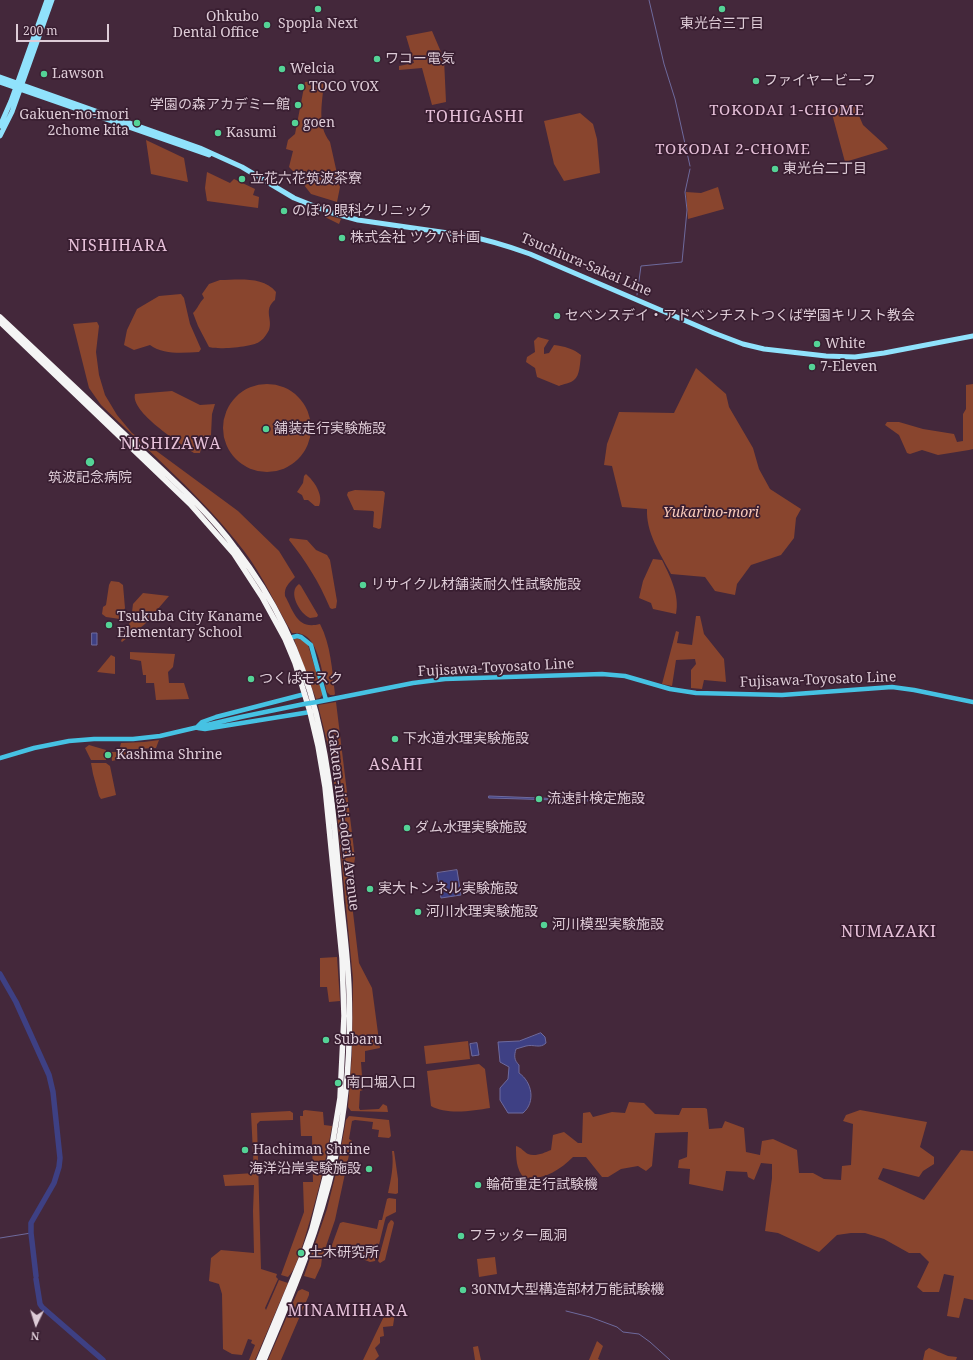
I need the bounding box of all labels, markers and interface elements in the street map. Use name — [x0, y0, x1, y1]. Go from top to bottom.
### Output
marker: Spopla Next — [313, 4, 323, 14]
marker: 東光台三丁目 — [717, 4, 727, 14]
place label: Ohkubo Dental Office — [173, 9, 259, 42]
scale bar — [18, 16, 111, 42]
place label: Spopla Next — [278, 16, 358, 32]
place label: 東光台三丁目 — [680, 16, 764, 32]
marker: Ohkubo Dental Office — [262, 20, 272, 30]
text: 200 m — [23, 22, 58, 39]
place label: ワコー電気 — [385, 51, 455, 67]
marker: ワコー電気 — [372, 54, 382, 64]
place label: Welcia — [290, 61, 335, 77]
marker: Welcia — [277, 64, 287, 74]
place label: Lawson — [52, 66, 104, 82]
marker: Lawson — [39, 69, 49, 79]
place label: ファイヤービーフ — [764, 73, 876, 89]
marker: ファイヤービーフ — [751, 76, 761, 86]
place label: TOCO VOX — [309, 79, 379, 95]
marker: TOCO VOX — [296, 82, 306, 92]
place label: 学園の森アカデミー館 — [150, 97, 290, 113]
marker: 学園の森アカデミー館 — [293, 100, 303, 110]
district label: TOKODAI 1-CHOME — [709, 102, 865, 120]
place label: Gakuen-no-mori 2chome kita — [19, 107, 129, 140]
district label: TOHIGASHI — [426, 107, 524, 127]
place label: goen — [303, 115, 335, 131]
marker: Gakuen-no-mori 2chome kita — [132, 118, 142, 128]
marker: goen — [290, 118, 300, 128]
place label: Kasumi — [226, 125, 277, 141]
marker: Kasumi — [213, 128, 223, 138]
district label: TOKODAI 2-CHOME — [655, 141, 811, 159]
place label: 東光台二丁目 — [783, 161, 867, 177]
marker: 東光台二丁目 — [770, 164, 780, 174]
place label: 立花六花筑波茶寮 — [250, 171, 362, 187]
marker: 立花六花筑波茶寮 — [237, 174, 247, 184]
place label: のぼり眼科クリニック — [292, 203, 432, 219]
marker: のぼり眼科クリニック — [279, 206, 289, 216]
place label: 株式会社 ツクバ計画 — [350, 230, 480, 246]
street label: Tsuchiura-Sakai Line — [518, 230, 654, 300]
marker: 株式会社 ツクバ計画 — [337, 233, 347, 243]
district label: NISHIHARA — [68, 236, 168, 256]
place label: セベンスデイ・アドベンチストつくば学園キリスト教会 — [565, 308, 915, 324]
marker: セベンスデイ・アドベンチストつくば学園キリスト教会 — [552, 311, 562, 321]
place label: White — [825, 336, 865, 352]
marker: White — [812, 339, 822, 349]
place label: 7-Eleven — [820, 359, 877, 375]
marker: 7-Eleven — [807, 362, 817, 372]
place label: 舗装走行実験施設 — [274, 421, 386, 437]
marker: 舗装走行実験施設 — [261, 424, 271, 434]
district label: NISHIZAWA — [121, 434, 221, 454]
marker: 筑波記念病院 — [84, 456, 96, 468]
place label: 筑波記念病院 — [48, 470, 132, 486]
park label: Yukarino-mori — [663, 505, 759, 521]
place label: リサイクル材舗装耐久性試験施設 — [371, 577, 581, 593]
marker: リサイクル材舗装耐久性試験施設 — [358, 580, 368, 590]
place label: Tsukuba City Kaname Elementary School — [117, 609, 263, 642]
marker: Tsukuba City Kaname Elementary School — [104, 620, 114, 630]
street label: Fujisawa-Toyosato Line — [417, 656, 575, 680]
street label: Fujisawa-Toyosato Line — [739, 669, 897, 691]
place label: つくばモスク — [259, 671, 343, 687]
marker: つくばモスク — [246, 674, 256, 684]
street label: Gakuen-nishi-odori Avenue — [324, 728, 362, 912]
place label: 下水道水理実験施設 — [403, 731, 529, 747]
marker: 下水道水理実験施設 — [390, 734, 400, 744]
place label: Kashima Shrine — [116, 747, 222, 763]
marker: Kashima Shrine — [103, 750, 113, 760]
district label: ASAHI — [369, 755, 423, 775]
place label: 流速計検定施設 — [547, 791, 645, 807]
marker: 流速計検定施設 — [534, 794, 544, 804]
place label: ダム水理実験施設 — [415, 820, 527, 836]
marker: ダム水理実験施設 — [402, 823, 412, 833]
place label: 実大トンネル実験施設 — [378, 881, 518, 897]
marker: 実大トンネル実験施設 — [365, 884, 375, 894]
place label: 河川水理実験施設 — [426, 904, 538, 920]
marker: 河川水理実験施設 — [413, 907, 423, 917]
place label: 河川模型実験施設 — [552, 917, 664, 933]
marker: 河川模型実験施設 — [539, 920, 549, 930]
district label: NUMAZAKI — [841, 922, 937, 942]
place label: Subaru — [334, 1032, 382, 1048]
marker: Subaru — [321, 1035, 331, 1045]
place label: 南口堀入口 — [346, 1075, 416, 1091]
marker: 南口堀入口 — [333, 1078, 343, 1088]
place label: Hachiman Shrine — [253, 1142, 370, 1158]
marker: Hachiman Shrine — [240, 1145, 250, 1155]
place label: 海洋沿岸実験施設 — [249, 1161, 361, 1177]
marker: 海洋沿岸実験施設 — [364, 1164, 374, 1174]
place label: 輪荷重走行試験機 — [486, 1177, 598, 1193]
marker: 輪荷重走行試験機 — [473, 1180, 483, 1190]
place label: フラッター風洞 — [469, 1228, 567, 1244]
marker: フラッター風洞 — [456, 1231, 466, 1241]
place label: 土木研究所 — [309, 1245, 379, 1261]
marker: 土木研究所 — [296, 1248, 306, 1258]
place label: 30NM大型構造部材万能試験機 — [471, 1282, 664, 1298]
marker: 30NM大型構造部材万能試験機 — [458, 1285, 468, 1295]
district label: MINAMIHARA — [288, 1301, 408, 1321]
north arrow — [16, 1304, 56, 1344]
text: N — [30, 1329, 40, 1344]

